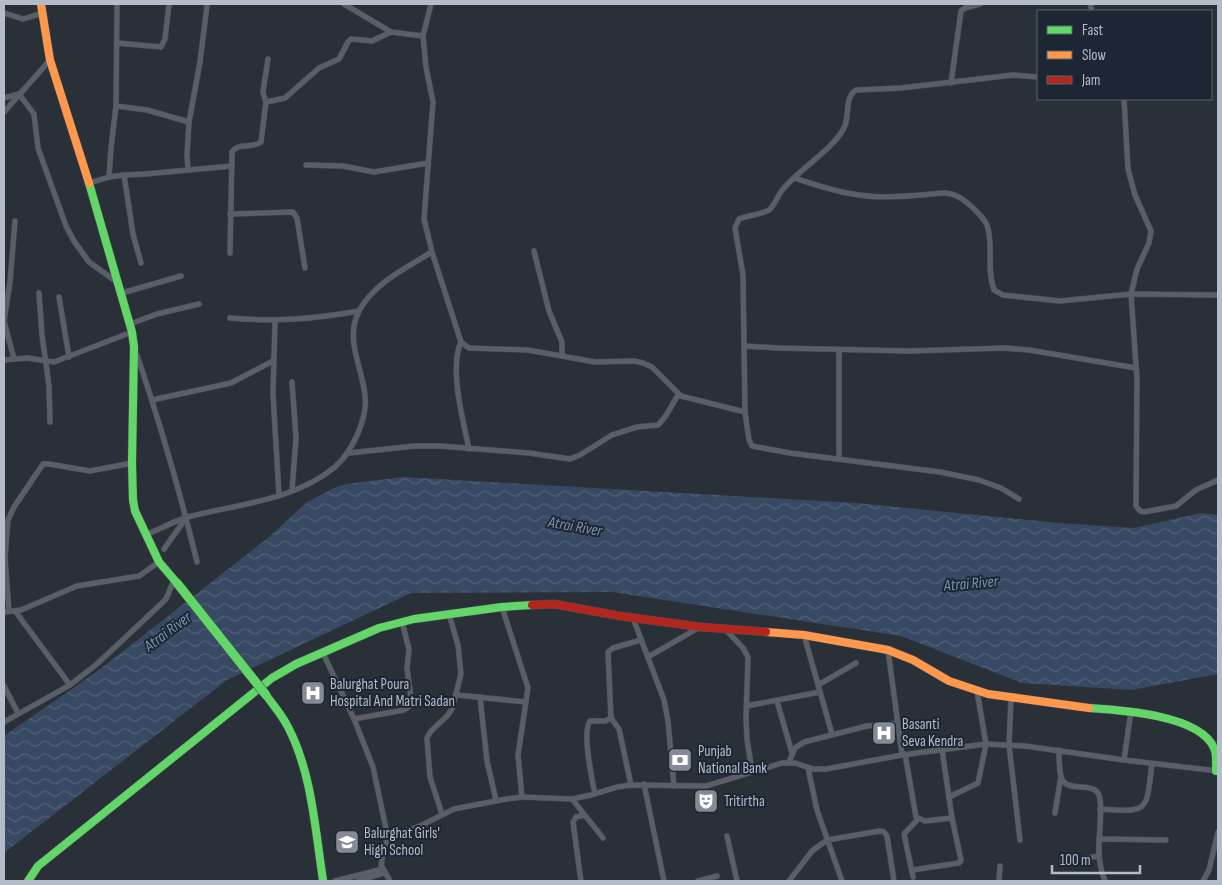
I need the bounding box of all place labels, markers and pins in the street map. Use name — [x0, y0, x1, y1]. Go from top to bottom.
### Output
place label: Balurghat Poura Hospital And Matri Sadan — [330, 675, 455, 711]
hospital icon: Balurghat Poura Hospital And Matri Sadan — [300, 680, 326, 706]
place label: Basanti Seva Kendra — [902, 715, 963, 751]
hospital icon: Basanti Seva Kendra — [871, 720, 897, 746]
place label: Punjab National Bank — [698, 742, 767, 778]
bank icon: Punjab National Bank — [667, 747, 693, 773]
theatre icon: Tritirtha — [693, 788, 719, 814]
place label: Tritirtha — [724, 792, 765, 811]
place label: Balurghat Girls' High School — [364, 824, 440, 860]
school or university icon: Balurghat Girls' High School — [334, 829, 360, 855]

